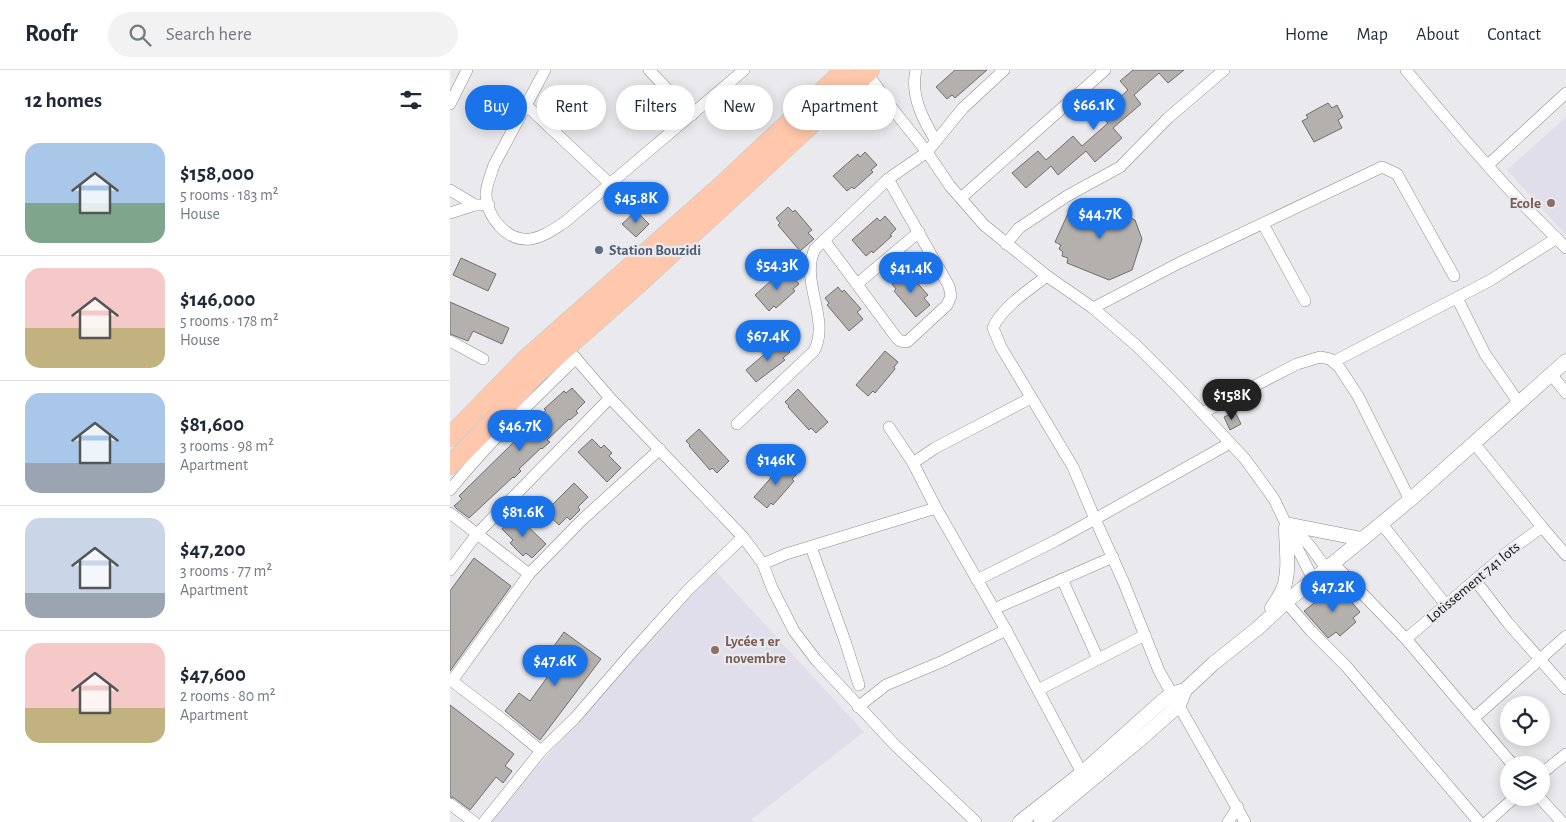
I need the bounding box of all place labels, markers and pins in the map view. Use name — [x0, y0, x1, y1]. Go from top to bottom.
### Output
pin: $66.1K — [1053, 88, 1135, 131]
pin: $45.8K — [595, 182, 677, 224]
place label: Ecole — [1509, 196, 1541, 211]
marker: Ecole — [1545, 197, 1557, 209]
pin: $44.7K — [1059, 198, 1141, 240]
place label: Station Bouzidi — [609, 243, 701, 258]
marker: Station Bouzidi — [593, 244, 605, 256]
pin: $54.3K — [736, 248, 818, 291]
pin: $41.4K — [870, 252, 952, 294]
pin: $67.4K — [727, 320, 809, 362]
pin: $158K — [1197, 378, 1267, 421]
pin: $46.7K — [479, 410, 561, 452]
pin: $146K — [741, 444, 811, 486]
pin: $81.6K — [482, 496, 564, 538]
pin: $47.2K — [1292, 570, 1374, 613]
place label: Lycée 1 er novembre — [725, 634, 786, 666]
pin: $47.6K — [514, 644, 596, 687]
marker: Lycée 1 er novembre — [709, 644, 721, 656]

